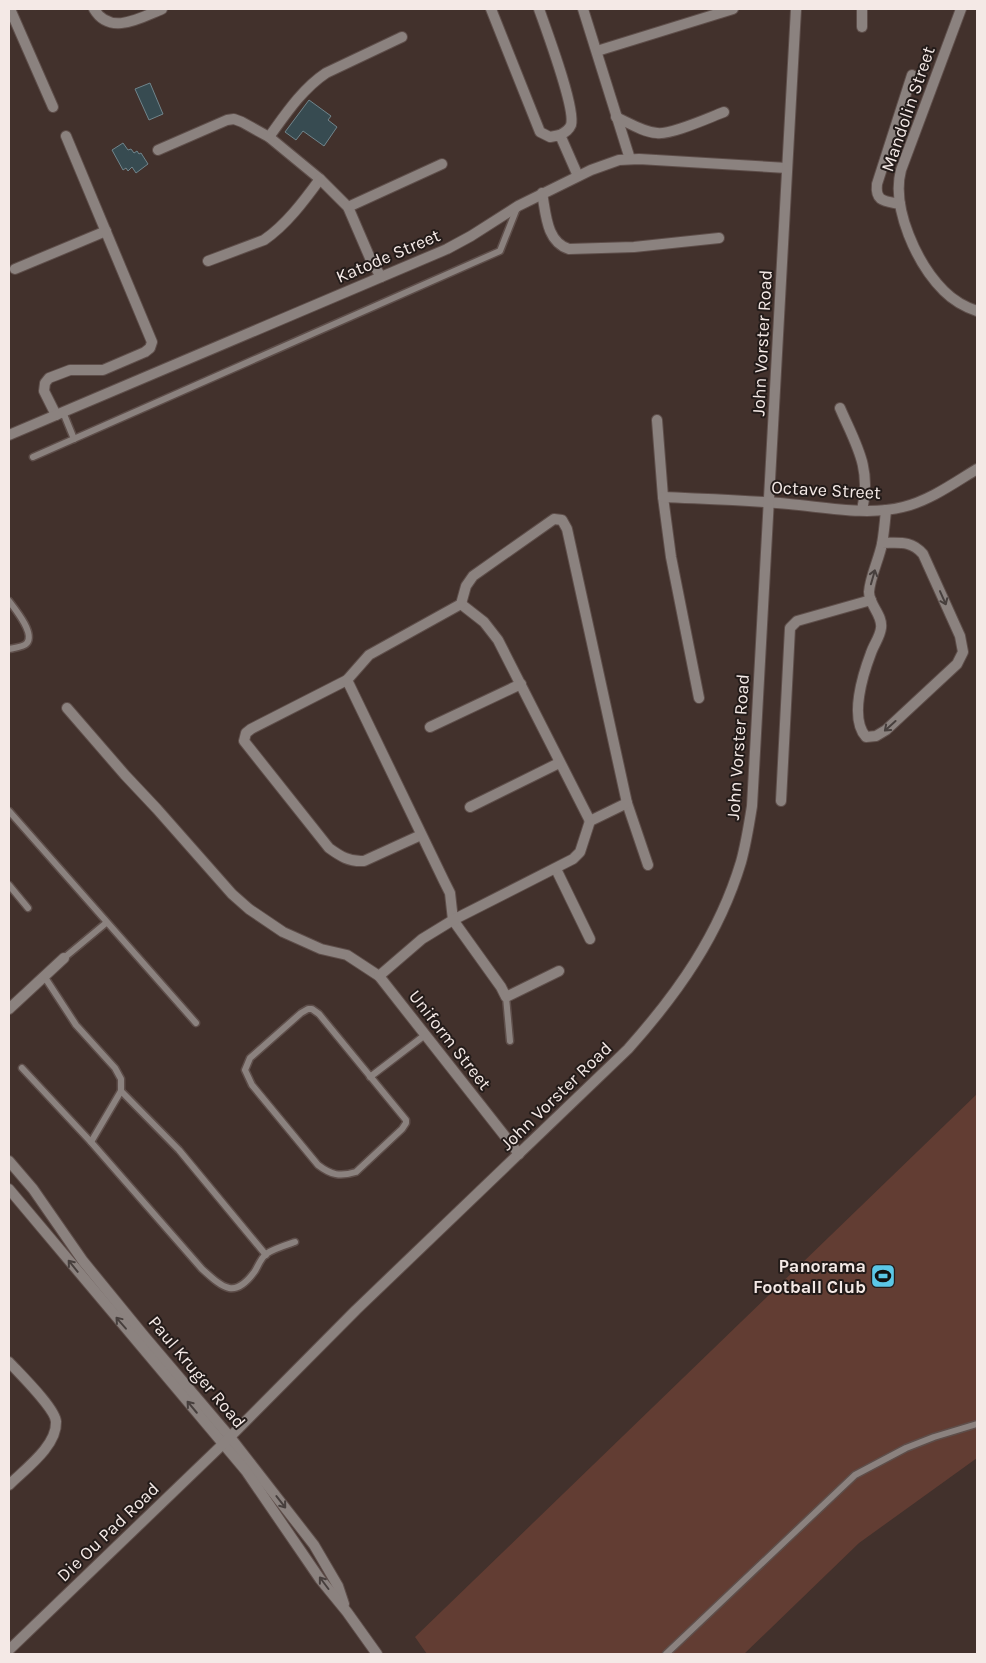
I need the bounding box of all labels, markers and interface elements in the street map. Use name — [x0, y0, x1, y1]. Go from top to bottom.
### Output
street label: Mandolin Street — [876, 43, 940, 175]
street label: Katode Street — [333, 224, 444, 288]
street label: John Vorster Road — [747, 269, 777, 417]
street label: Octave Street — [771, 476, 882, 504]
one-way arrow — [869, 570, 879, 586]
one-way arrow — [938, 590, 948, 605]
street label: John Vorster Road — [722, 673, 754, 821]
one-way arrow — [884, 720, 897, 732]
street label: Uniform Street — [404, 986, 496, 1095]
street label: John Vorster Road — [496, 1037, 616, 1155]
place label: Panorama Football Club — [753, 1255, 866, 1298]
one-way arrow — [67, 1260, 78, 1273]
sports icon: Panorama Football Club — [870, 1263, 896, 1289]
street label: Paul Kruger Road — [144, 1311, 250, 1433]
one-way arrow — [115, 1317, 127, 1330]
one-way arrow — [187, 1401, 198, 1414]
street label: Die Ou Pad Road — [52, 1478, 164, 1586]
one-way arrow — [275, 1495, 286, 1508]
one-way arrow — [318, 1577, 329, 1590]

